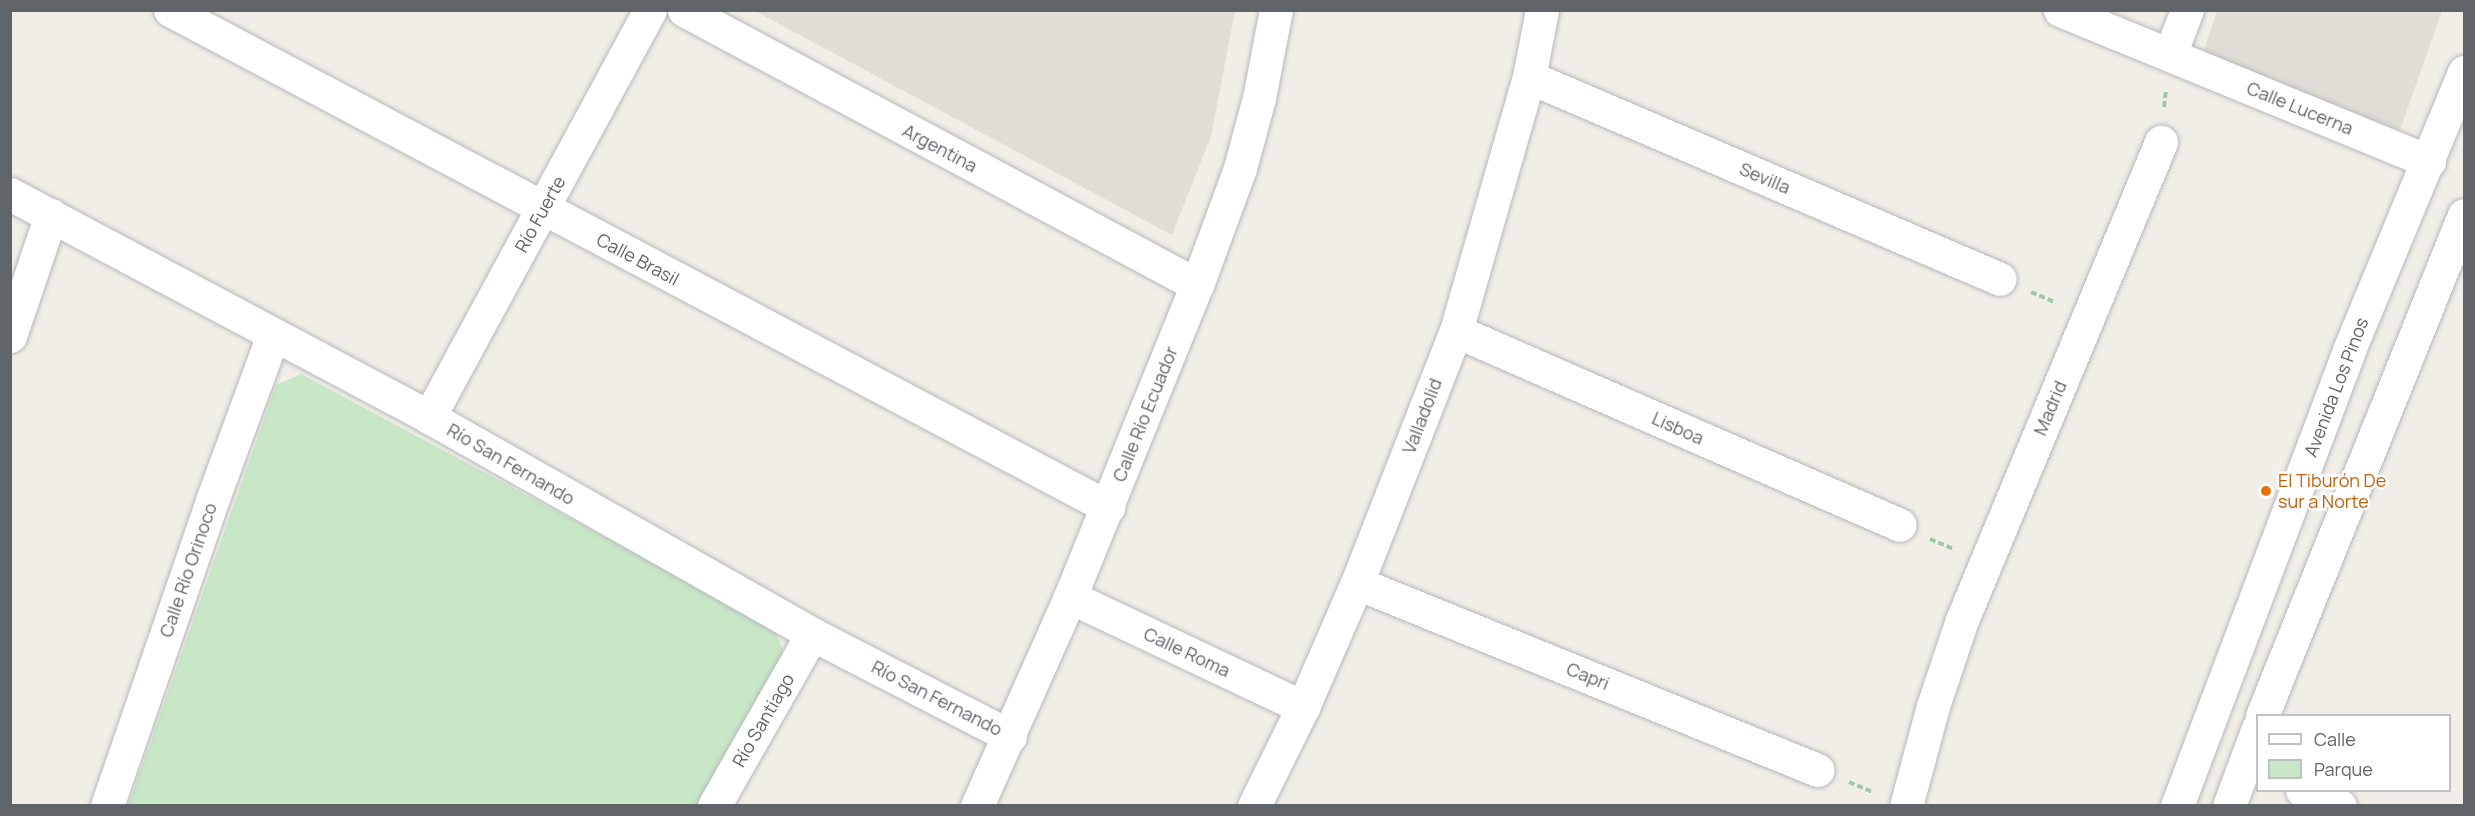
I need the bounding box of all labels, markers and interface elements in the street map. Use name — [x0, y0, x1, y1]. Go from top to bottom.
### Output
street label: Calle Lucerna — [2244, 77, 2356, 139]
street label: Argentina — [899, 119, 981, 177]
street label: Sevilla — [1736, 158, 1794, 198]
street label: Río Fuerte — [510, 172, 570, 256]
street label: Calle Brasil — [593, 228, 683, 290]
street label: Avenida Los Pinos — [2300, 314, 2372, 460]
street label: Calle Río Ecuador — [1108, 343, 1182, 485]
street label: Valladolid — [1398, 375, 1446, 457]
street label: Madrid — [2029, 377, 2071, 439]
street label: Lisboa — [1649, 407, 1707, 449]
street label: Río San Fernando — [443, 419, 579, 509]
place label: El Tiburón De sur a Norte — [2278, 470, 2386, 512]
marker: El Tiburón De sur a Norte — [2259, 484, 2273, 498]
street label: Calle Río Orinoco — [155, 500, 221, 640]
street label: Calle Roma — [1140, 623, 1234, 681]
street label: Río San Fernando — [868, 656, 1006, 740]
street label: Capri — [1563, 658, 1613, 694]
street label: Río Santiago — [728, 669, 798, 771]
legend — [2256, 714, 2451, 792]
text: Calle — [2314, 727, 2356, 751]
text: Parque — [2314, 757, 2373, 781]

